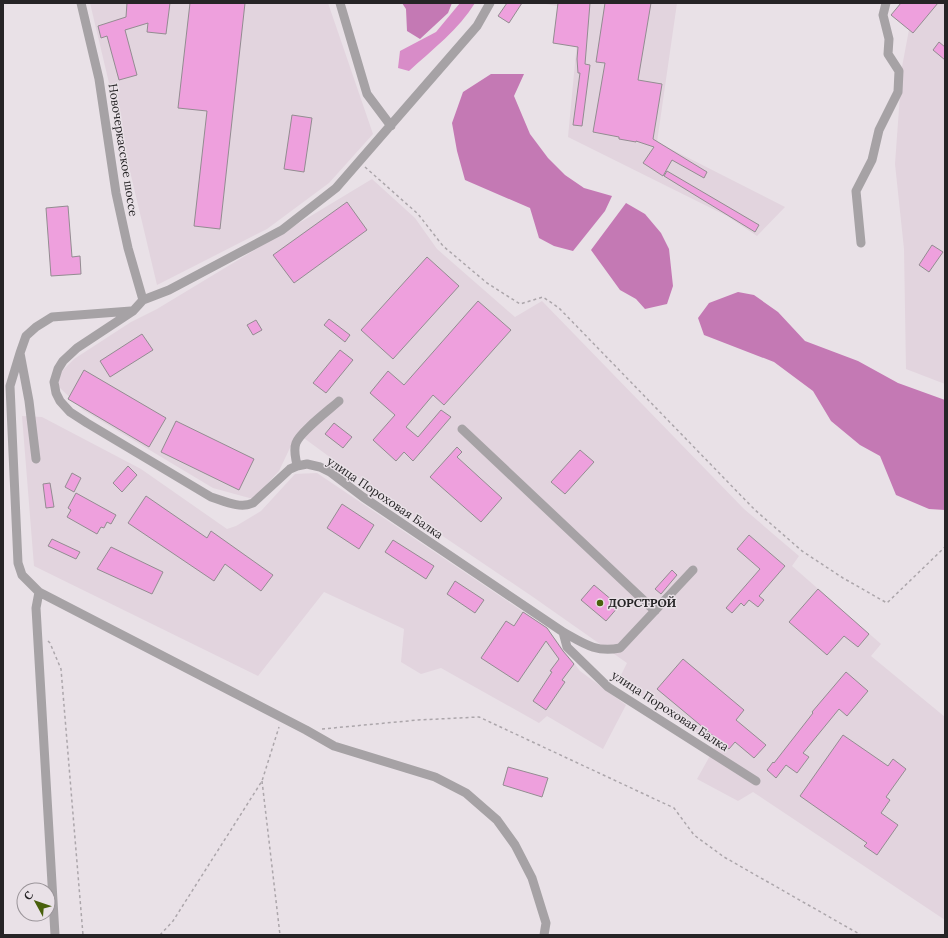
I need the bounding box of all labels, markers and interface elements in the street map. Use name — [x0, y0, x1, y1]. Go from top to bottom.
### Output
street label: Новочеркасское шоссе — [106, 82, 141, 218]
street label: улица Пороховая Балка — [324, 453, 446, 542]
place label: ДОРСТРОЙ — [608, 595, 677, 610]
marker: ДОРСТРОЙ — [595, 598, 605, 608]
street label: улица Пороховая Балка — [609, 667, 732, 754]
north arrow — [16, 882, 56, 922]
text: С — [21, 888, 36, 903]

